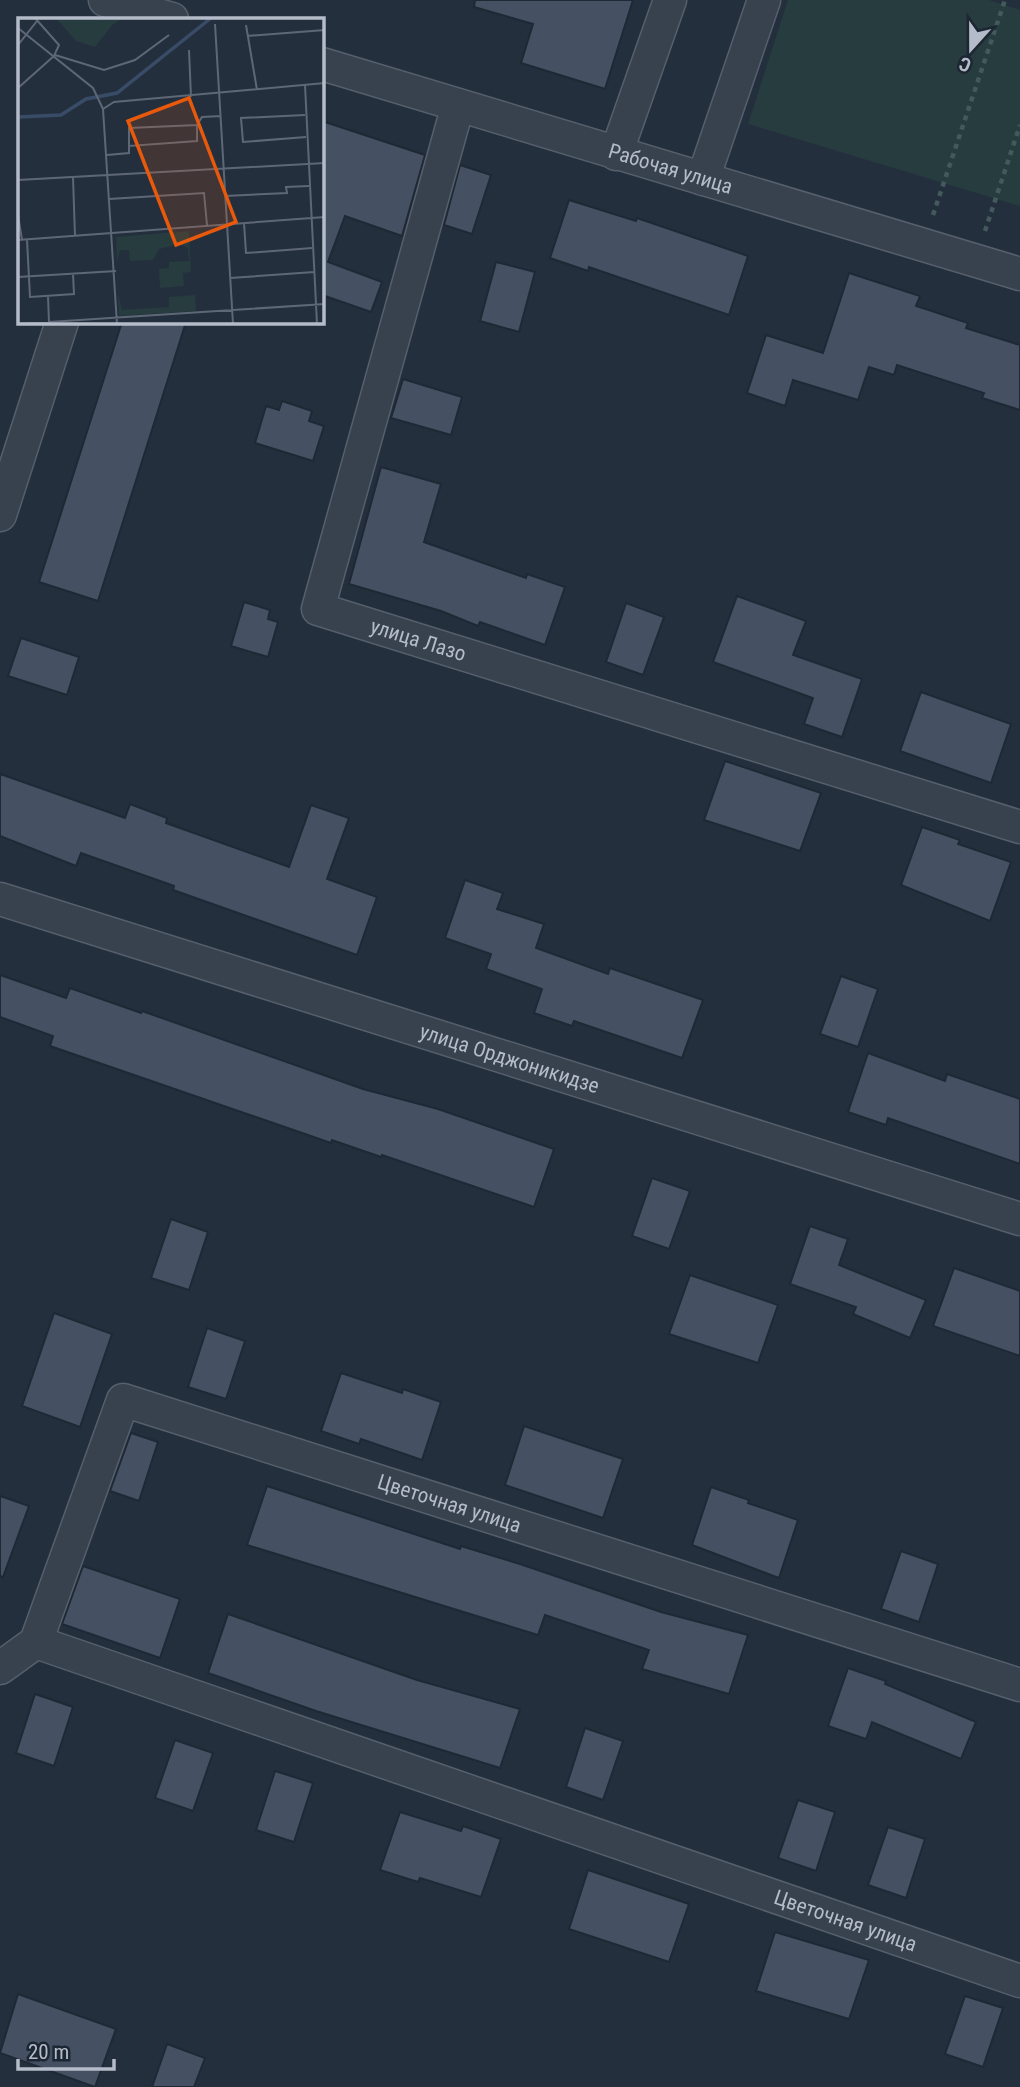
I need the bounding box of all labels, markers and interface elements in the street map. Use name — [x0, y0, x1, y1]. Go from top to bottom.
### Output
north arrow — [936, 14, 1006, 84]
inset map — [18, 18, 324, 324]
text: С — [956, 52, 974, 77]
street label: Рабочая улица — [606, 139, 735, 199]
street label: улица Лазо — [368, 614, 469, 666]
street label: улица Орджоникидзе — [417, 1019, 602, 1098]
street label: Цветочная улица — [375, 1470, 524, 1538]
street label: Цветочная улица — [771, 1885, 920, 1957]
scale bar — [18, 2028, 114, 2072]
text: 20 m — [28, 2040, 69, 2064]

